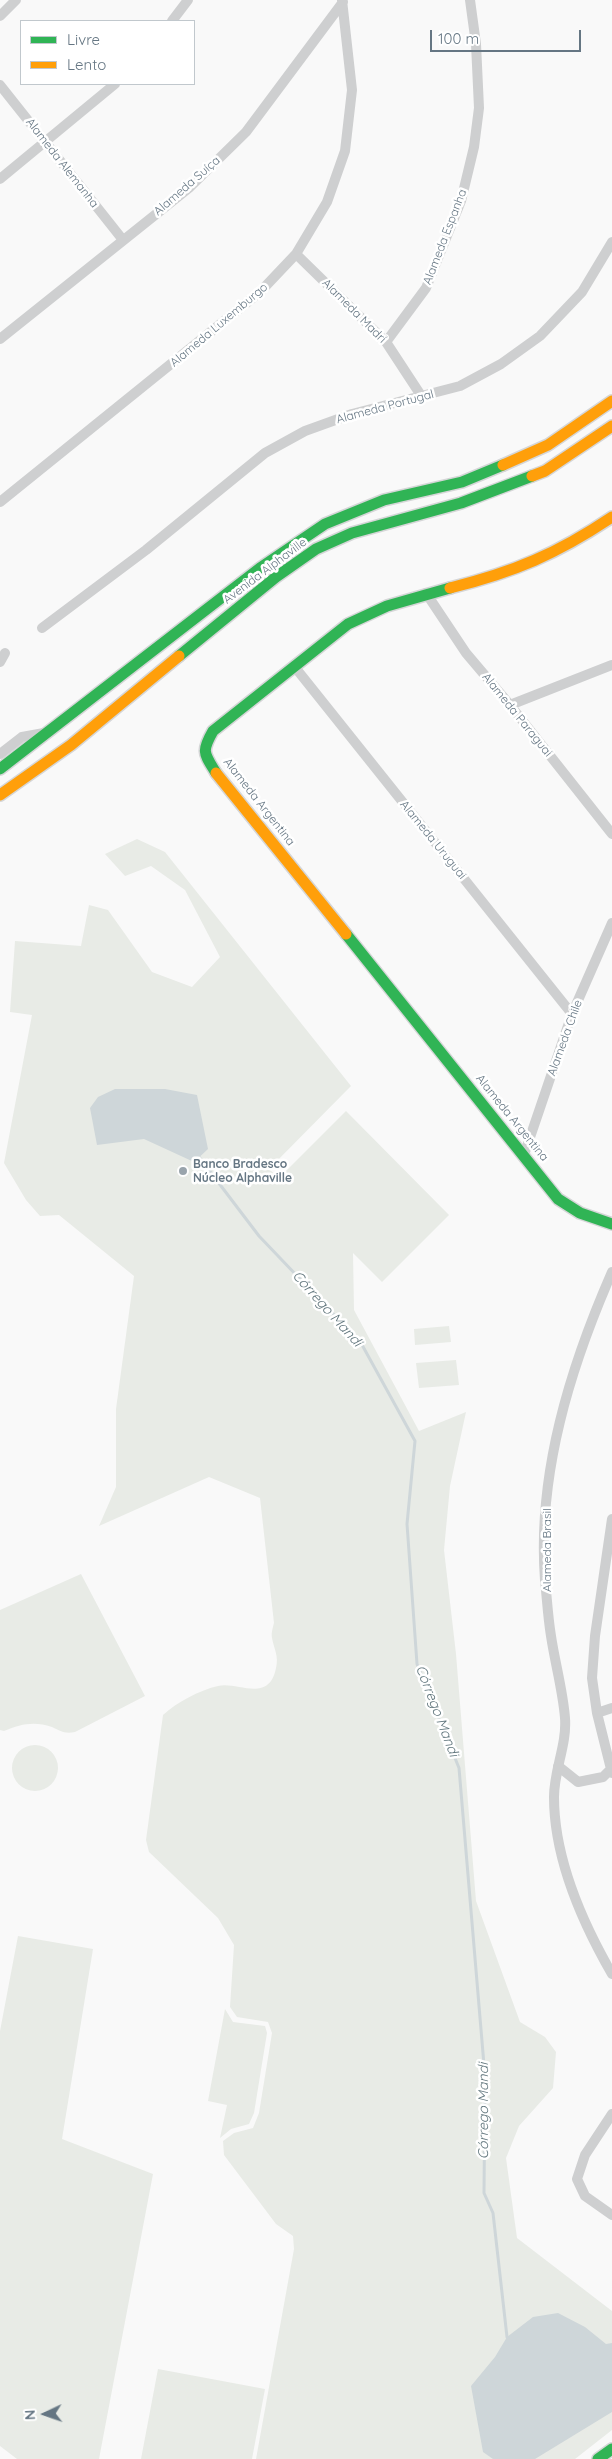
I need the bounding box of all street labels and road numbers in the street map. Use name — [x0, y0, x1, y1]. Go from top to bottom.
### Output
street label: Alameda Alemanha — [23, 115, 101, 211]
street label: Alameda Suíça — [151, 153, 223, 219]
street label: Alameda Espanha — [420, 187, 470, 287]
street label: Alameda Madri — [319, 276, 389, 346]
street label: Alameda Luxemburgo — [167, 280, 271, 370]
street label: Alameda Portugal — [335, 387, 435, 427]
street label: Avenida Alphaville — [220, 535, 310, 607]
street label: Alameda Paraguai — [479, 670, 555, 760]
street label: Alameda Argentina — [220, 755, 298, 849]
street label: Alameda Uruguai — [397, 798, 469, 882]
street label: Alameda Chile — [545, 998, 585, 1078]
street label: Alameda Argentina — [473, 1072, 551, 1164]
street label: Alameda Brasil — [540, 1508, 554, 1592]

